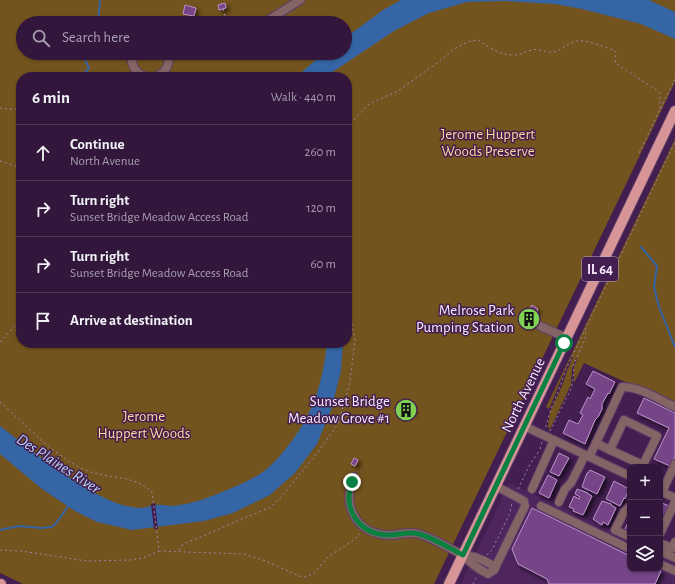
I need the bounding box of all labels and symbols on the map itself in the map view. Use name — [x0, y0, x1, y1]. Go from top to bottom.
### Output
park label: Jerome Huppert Woods Preserve — [441, 127, 535, 159]
road number: IL 64 — [582, 257, 618, 281]
place label: Melrose Park Pumping Station — [416, 303, 514, 335]
building icon: Melrose Park Pumping Station — [516, 306, 542, 332]
route start — [555, 334, 573, 352]
street label: North Avenue — [499, 356, 548, 435]
place label: Sunset Bridge Meadow Grove #1 — [288, 394, 390, 426]
building icon: Sunset Bridge Meadow Grove #1 — [393, 397, 419, 423]
park label: Jerome Huppert Woods — [98, 409, 190, 441]
water label: Des Plaines River — [14, 431, 104, 497]
route end — [343, 473, 361, 491]

